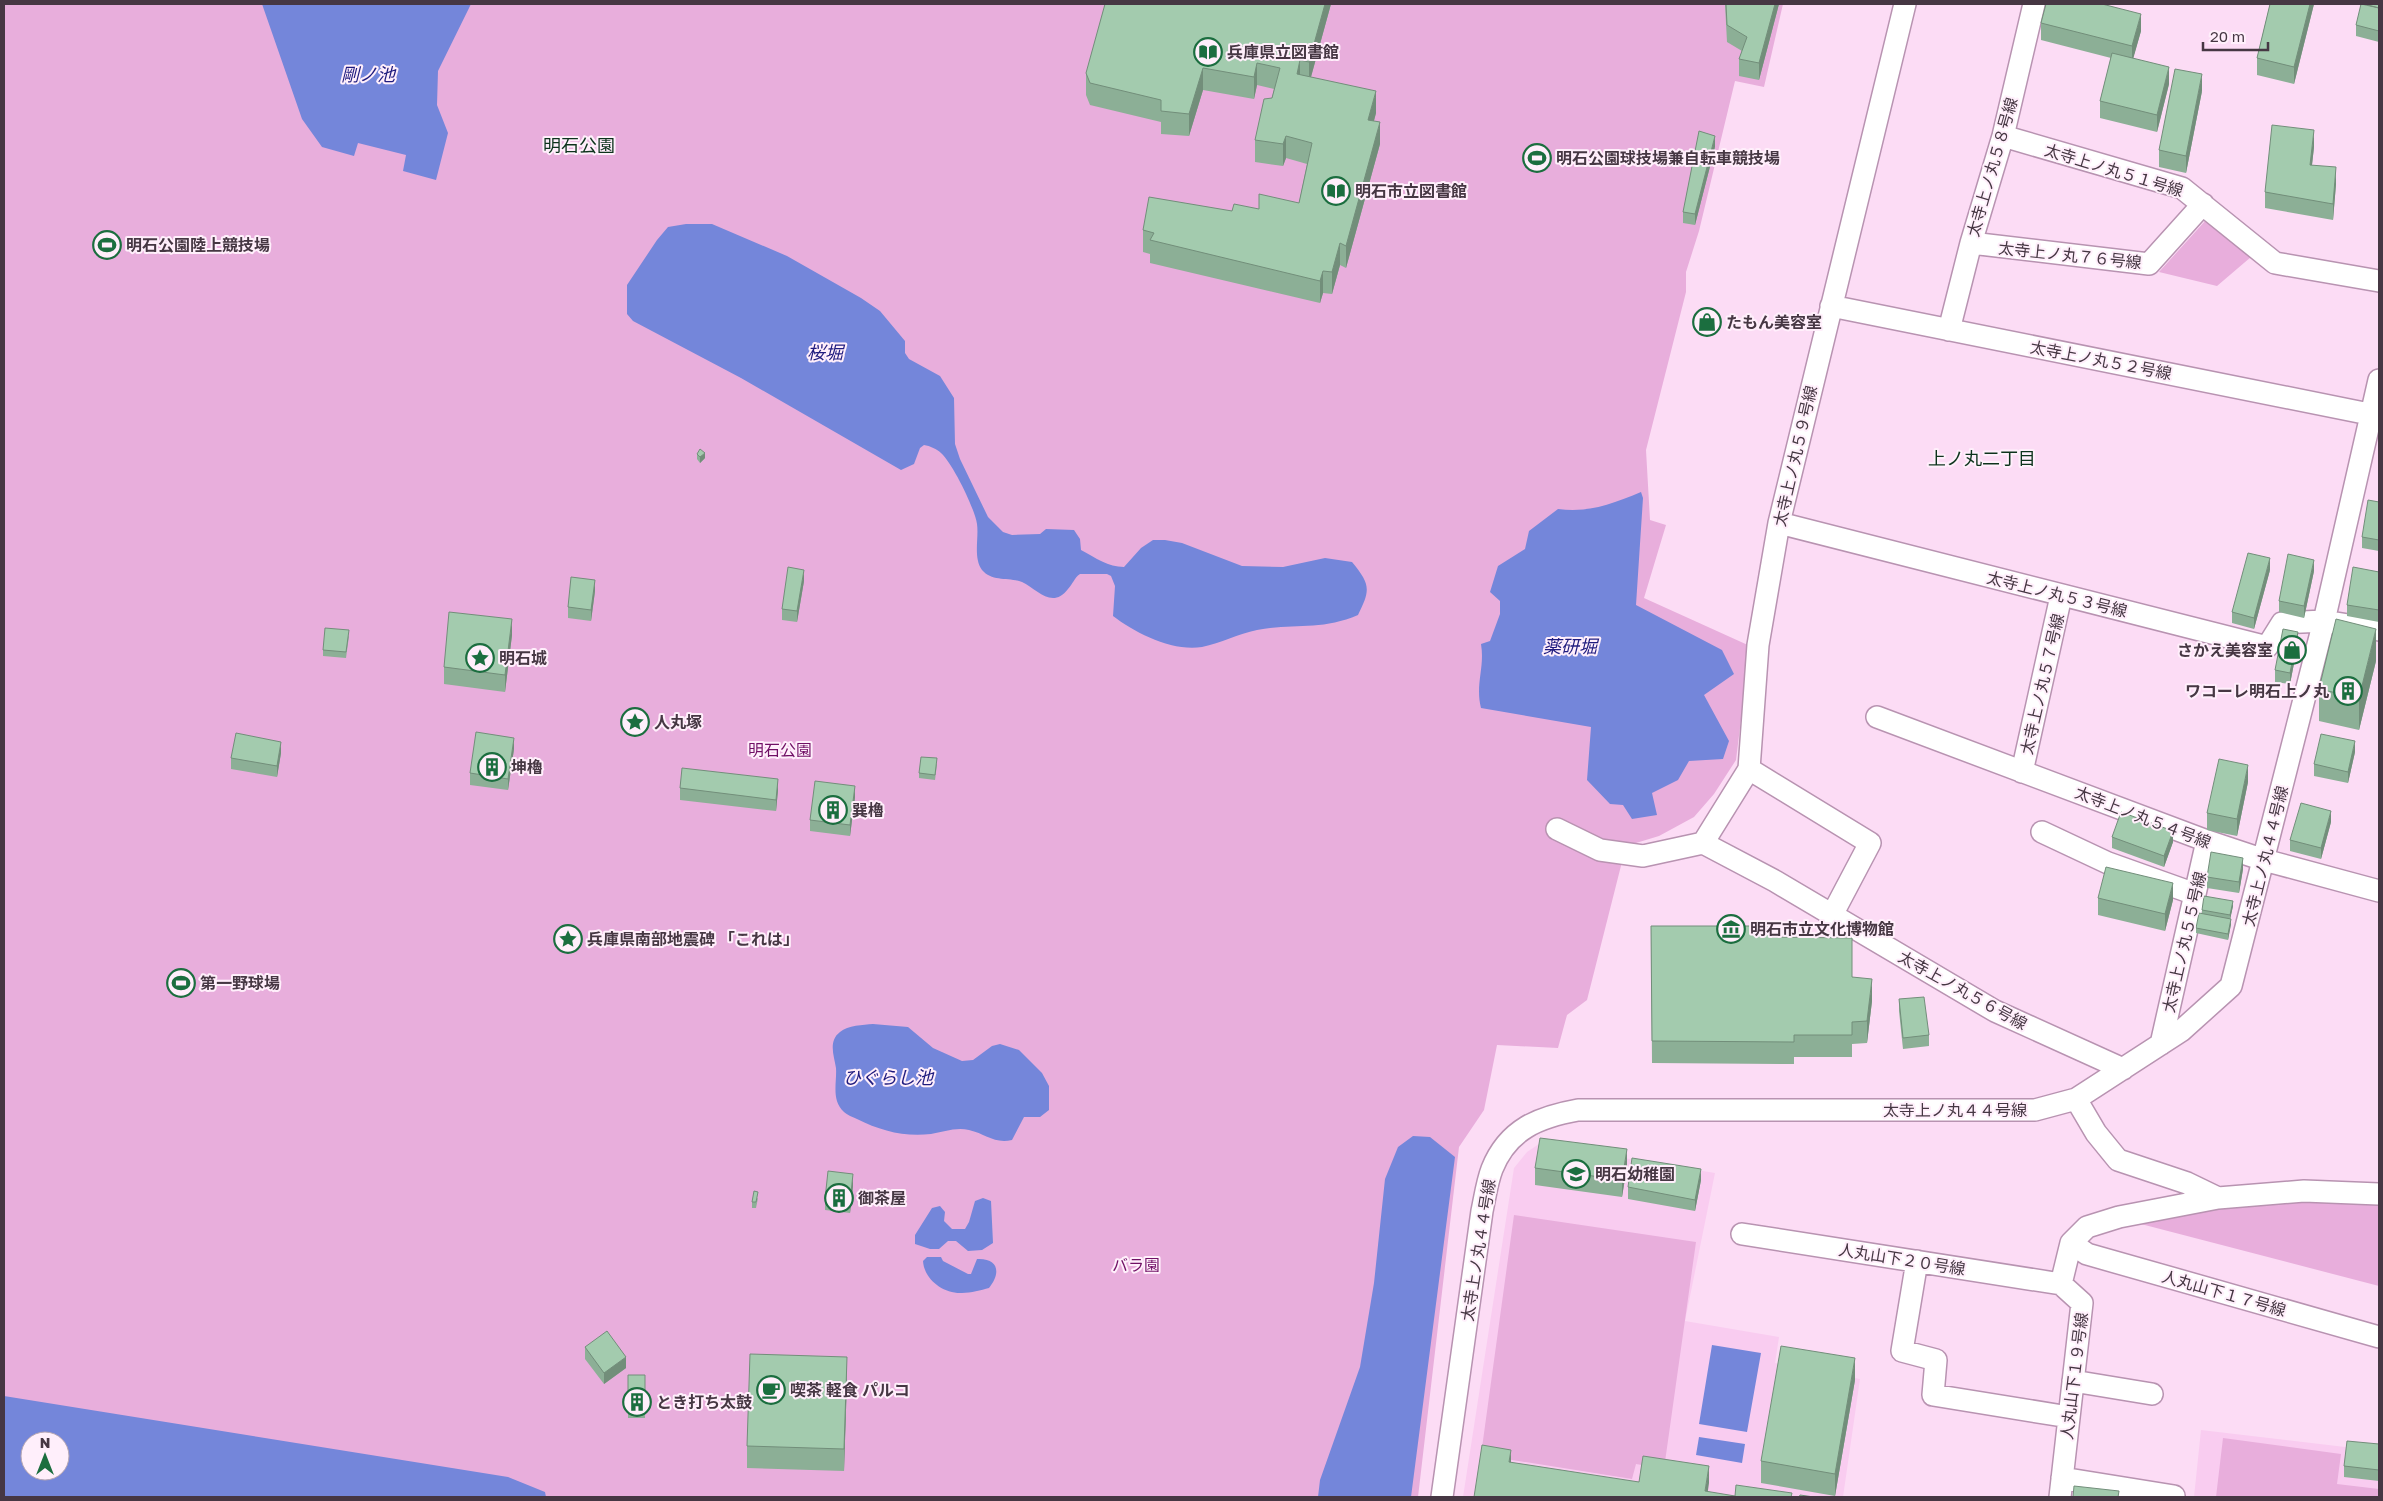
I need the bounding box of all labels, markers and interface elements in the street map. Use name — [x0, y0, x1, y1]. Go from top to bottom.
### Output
scale bar — [2203, 20, 2268, 52]
text: 20 m — [2210, 27, 2245, 45]
library icon: 兵庫県立図書館 — [1193, 37, 1223, 67]
place label: 兵庫県立図書館 — [1227, 42, 1339, 62]
water label: 剛ノ池 — [341, 63, 397, 85]
street label: 太寺上ノ丸５８号線 — [1963, 95, 2021, 239]
district label: 明石公園 — [543, 134, 615, 156]
street label: 太寺上ノ丸５１号線 — [2042, 139, 2186, 201]
sports icon: 明石公園球技場兼自転車競技場 — [1522, 143, 1552, 173]
place label: 明石公園球技場兼自転車競技場 — [1556, 148, 1780, 168]
library icon: 明石市立図書館 — [1321, 176, 1351, 206]
place label: 明石市立図書館 — [1355, 181, 1467, 201]
sports icon: 明石公園陸上競技場 — [92, 230, 122, 260]
place label: 明石公園陸上競技場 — [126, 235, 270, 255]
street label: 太寺上ノ丸７６号線 — [1997, 238, 2143, 272]
shop icon: たもん美容室 — [1692, 307, 1722, 337]
place label: たもん美容室 — [1726, 312, 1822, 332]
street label: 太寺上ノ丸５２号線 — [2028, 336, 2174, 384]
water label: 桜堀 — [807, 341, 846, 363]
street label: 太寺上ノ丸５９号線 — [1769, 384, 1821, 528]
district label: 上ノ丸二丁目 — [1928, 447, 2036, 469]
street label: 太寺上ノ丸５３号線 — [1985, 567, 2129, 621]
street label: 太寺上ノ丸５７号線 — [2016, 612, 2068, 756]
water label: 薬研堀 — [1543, 635, 1600, 657]
shop icon: さかえ美容室 — [2277, 635, 2307, 665]
place label: さかえ美容室 — [2177, 640, 2273, 660]
place icon: 明石城 — [465, 643, 495, 673]
place label: 明石城 — [499, 648, 547, 668]
building icon: ワコーレ明石上ノ丸 — [2333, 676, 2363, 706]
place label: ワコーレ明石上ノ丸 — [2185, 681, 2329, 701]
place icon: 人丸塚 — [620, 707, 650, 737]
place label: 人丸塚 — [654, 712, 702, 732]
park label: 明石公園 — [748, 740, 812, 760]
building icon: 坤櫓 — [477, 752, 507, 782]
place label: 坤櫓 — [511, 757, 543, 777]
street label: 太寺上ノ丸５４号線 — [2072, 782, 2214, 852]
street label: 太寺上ノ丸４４号線 — [2238, 784, 2292, 928]
building icon: 巽櫓 — [818, 795, 848, 825]
place label: 巽櫓 — [852, 800, 884, 820]
street label: 太寺上ノ丸５５号線 — [2158, 870, 2210, 1014]
museum icon: 明石市立文化博物館 — [1716, 914, 1746, 944]
place label: 明石市立文化博物館 — [1750, 919, 1894, 939]
place icon: 兵庫県南部地震碑 「これは」 — [553, 924, 583, 954]
place label: 兵庫県南部地震碑 「これは」 — [587, 929, 799, 949]
street label: 太寺上ノ丸５６号線 — [1895, 946, 2031, 1034]
sports icon: 第一野球場 — [166, 968, 196, 998]
place label: 第一野球場 — [200, 973, 280, 993]
water label: ひぐらし池 — [843, 1066, 935, 1088]
street label: 太寺上ノ丸４４号線 — [1883, 1100, 2027, 1120]
school or university icon: 明石幼稚園 — [1561, 1159, 1591, 1189]
place label: 明石幼稚園 — [1595, 1164, 1675, 1184]
street label: 太寺上ノ丸４４号線 — [1457, 1177, 1499, 1323]
building icon: 御茶屋 — [824, 1183, 854, 1213]
place label: 御茶屋 — [858, 1188, 906, 1208]
street label: 人丸山下２０号線 — [1837, 1239, 1967, 1279]
park label: バラ園 — [1112, 1255, 1160, 1275]
street label: 人丸山下１７号線 — [2160, 1266, 2288, 1320]
street label: 人丸山下１９号線 — [2056, 1311, 2092, 1441]
cafe icon: 喫茶 軽食 パルコ — [756, 1375, 786, 1405]
place label: 喫茶 軽食 パルコ — [790, 1380, 910, 1400]
building icon: とき打ち太鼓 — [622, 1387, 652, 1417]
place label: とき打ち太鼓 — [656, 1392, 752, 1412]
north arrow — [20, 1431, 70, 1481]
text: N — [40, 1434, 50, 1451]

